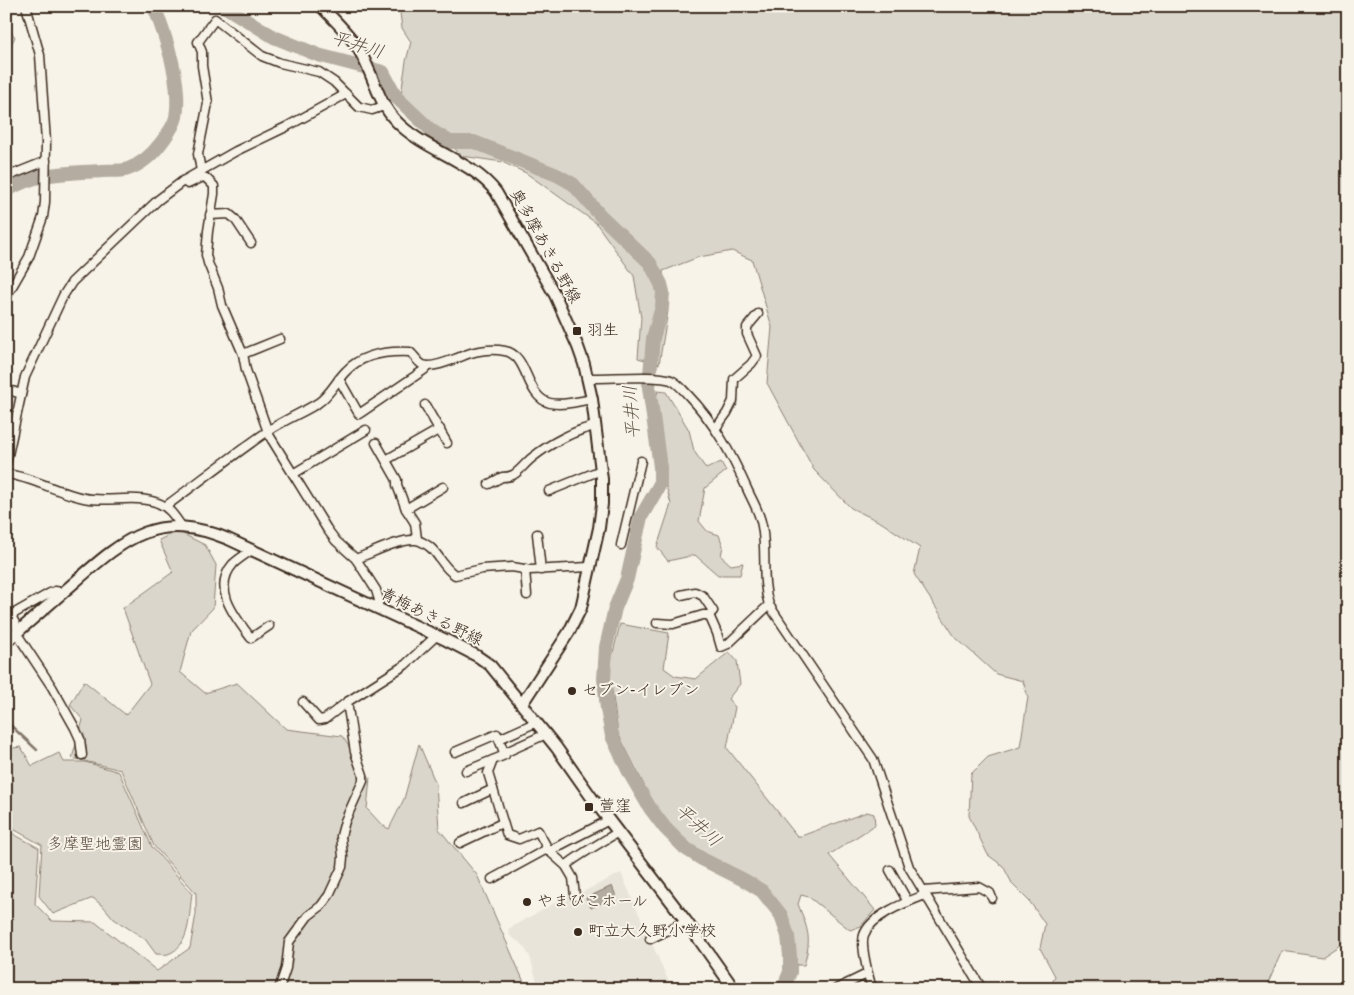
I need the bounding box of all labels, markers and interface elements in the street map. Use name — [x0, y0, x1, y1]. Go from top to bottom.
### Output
water label: 平井川 — [328, 27, 386, 67]
street label: 奥多摩あきる野線 — [503, 186, 585, 308]
place label: 羽生 — [587, 320, 619, 343]
marker: 羽生 — [571, 325, 583, 337]
water label: 平井川 — [620, 384, 648, 440]
street label: 青梅あきる野線 — [376, 583, 486, 653]
place label: セブン-イレブン — [582, 680, 699, 703]
marker: セブン-イレブン — [566, 685, 578, 697]
place label: 萱窪 — [599, 796, 631, 819]
water label: 平井川 — [669, 800, 725, 854]
marker: 萱窪 — [583, 801, 595, 813]
park label: 多摩聖地霊園 — [47, 834, 143, 857]
place label: やまびこホール — [537, 891, 648, 914]
marker: やまびこホール — [521, 896, 533, 908]
place label: 町立大久野小学校 — [588, 921, 716, 944]
marker: 町立大久野小学校 — [572, 926, 584, 938]

